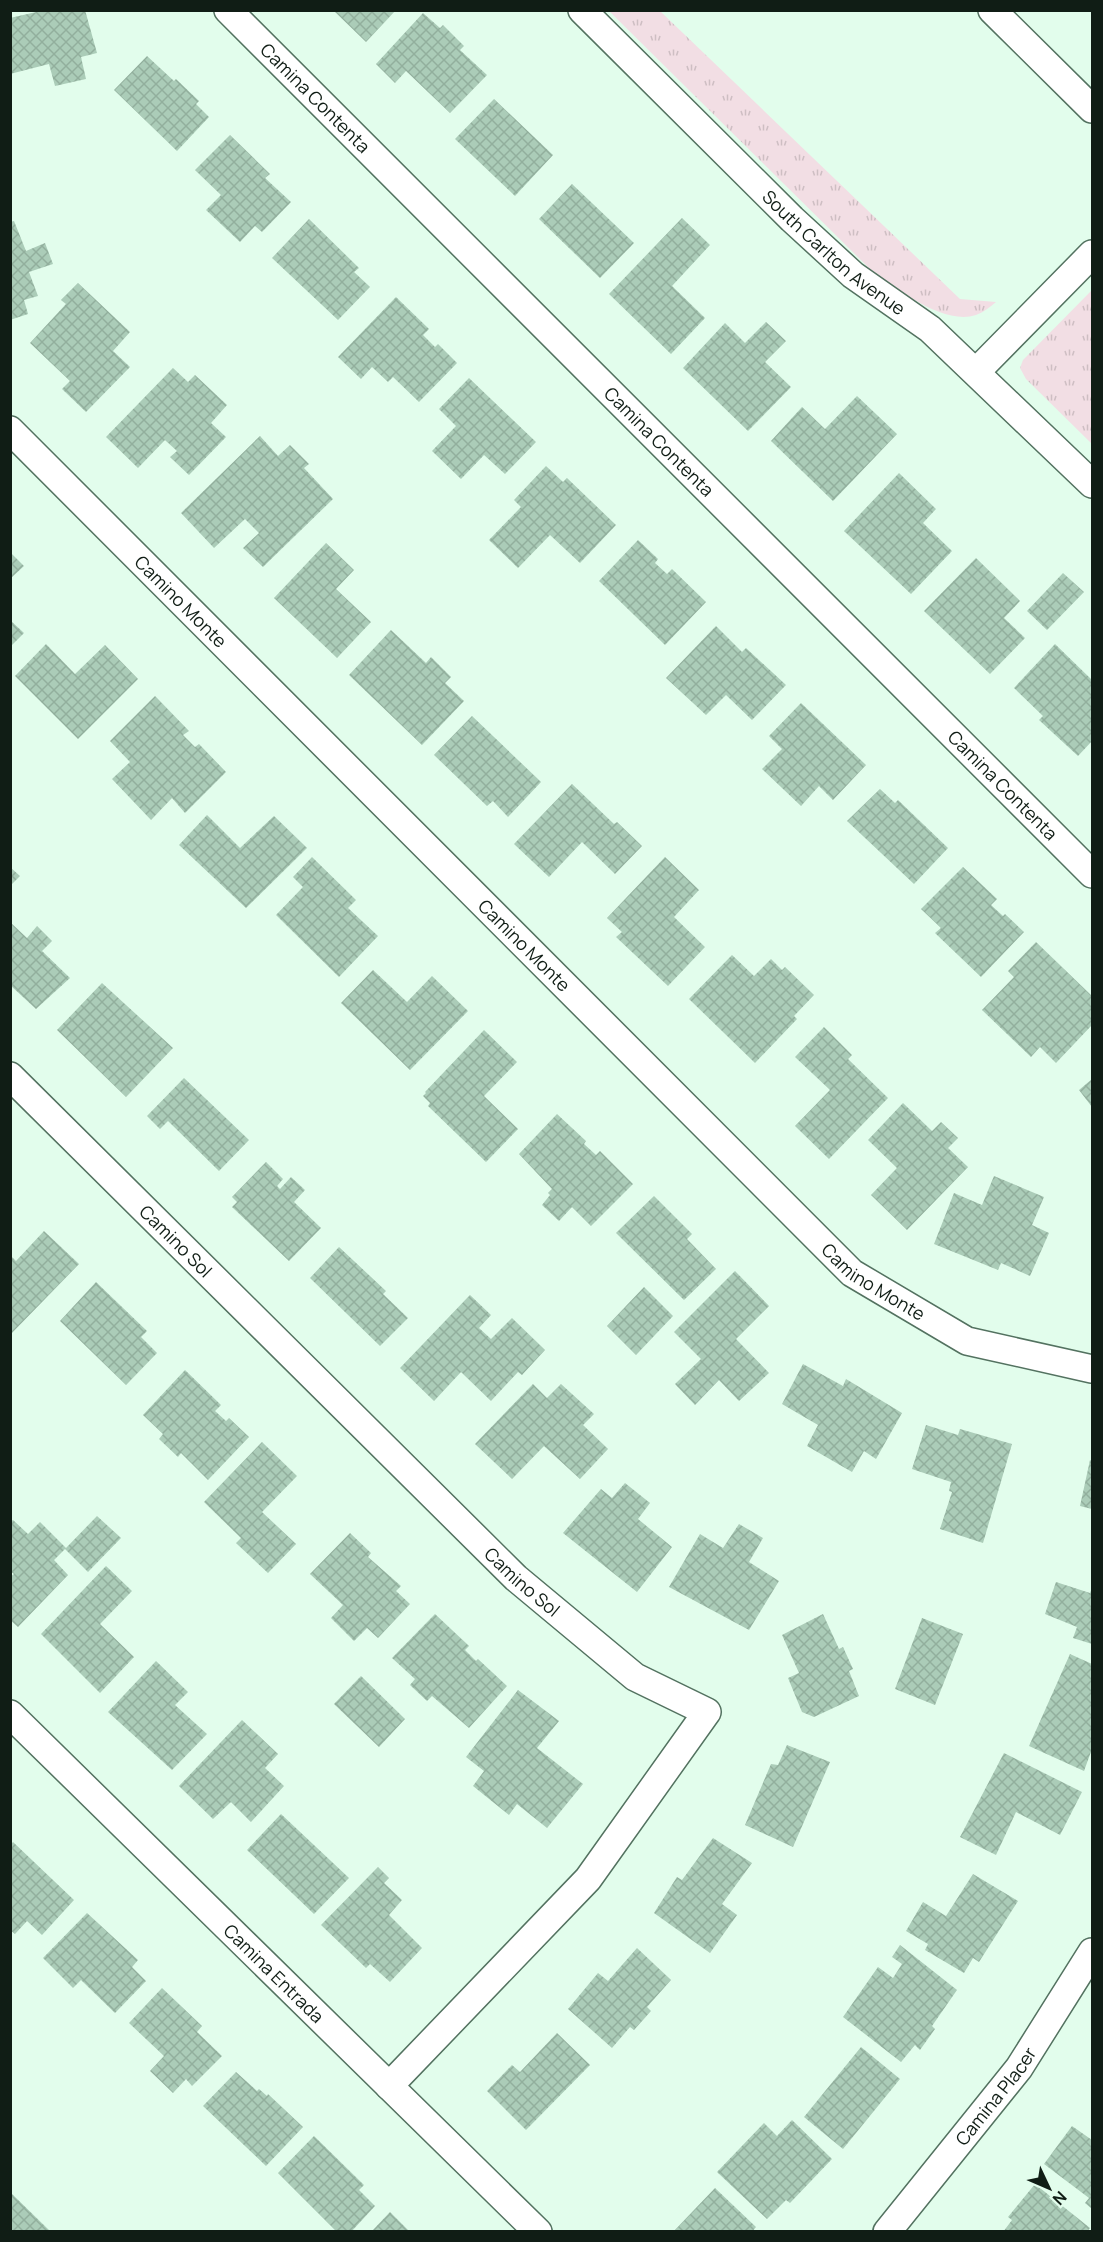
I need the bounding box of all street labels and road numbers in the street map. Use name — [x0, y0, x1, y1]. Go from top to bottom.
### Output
street label: Camina Contenta — [256, 38, 376, 158]
street label: South Carlton Avenue — [757, 185, 910, 320]
street label: Camina Contenta — [599, 381, 719, 501]
street label: Camino Monte — [130, 550, 232, 653]
street label: Camina Contenta — [943, 725, 1063, 845]
street label: Camino Monte — [473, 894, 576, 996]
street label: Camino Sol — [135, 1199, 218, 1282]
street label: Camino Monte — [817, 1238, 930, 1326]
street label: Camino Sol — [480, 1542, 565, 1622]
street label: Camina Entrada — [219, 1918, 330, 2028]
street label: Camina Placer — [950, 2042, 1042, 2150]

